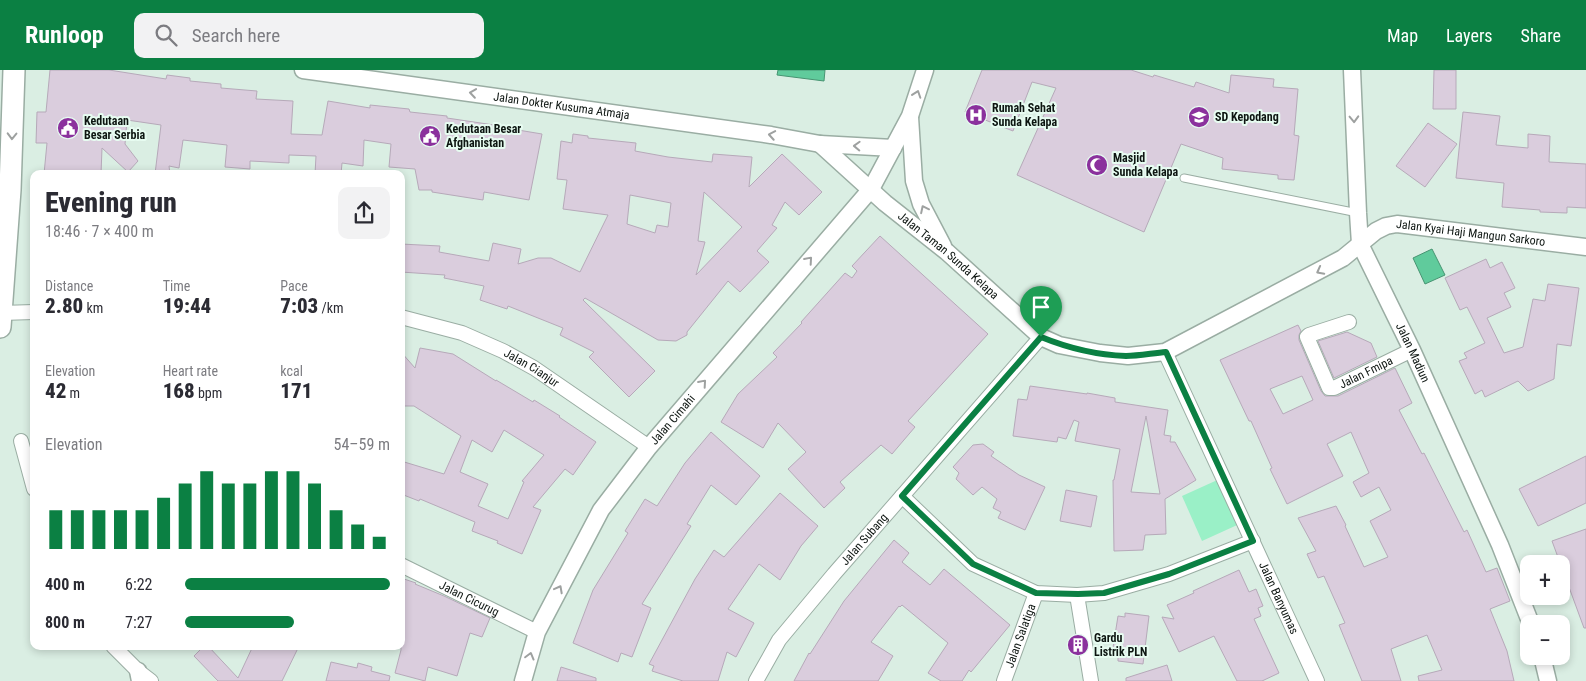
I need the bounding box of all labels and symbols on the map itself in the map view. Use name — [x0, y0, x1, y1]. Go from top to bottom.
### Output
one-way arrow — [469, 89, 477, 99]
street label: Jalan Dokter Kusuma Atmaja — [493, 90, 631, 122]
one-way arrow — [911, 90, 921, 98]
place label: Rumah Sehat Sunda Kelapa — [992, 101, 1057, 129]
hospital icon: Rumah Sehat Sunda Kelapa — [964, 103, 988, 127]
school or university icon: SD Kepodang — [1187, 105, 1211, 129]
place label: SD Kepodang — [1215, 110, 1279, 124]
place label: Kedutaan Besar Serbia — [84, 114, 145, 142]
one-way arrow — [1349, 115, 1359, 123]
public building icon: Kedutaan Besar Serbia — [56, 116, 80, 140]
place label: Kedutaan Besar Afghanistan — [446, 122, 521, 150]
public building icon: Kedutaan Besar Afghanistan — [418, 124, 442, 148]
one-way arrow — [768, 131, 777, 141]
one-way arrow — [7, 132, 17, 140]
one-way arrow — [852, 140, 860, 151]
place label: Masjid Sunda Kelapa — [1113, 151, 1178, 179]
mosque icon: Masjid Sunda Kelapa — [1085, 153, 1109, 177]
one-way arrow — [920, 205, 930, 214]
street label: Jalan Taman Sunda Kelapa — [895, 209, 1002, 302]
street label: Jalan Kyai Haji Mangun Sarkoro — [1395, 217, 1546, 249]
one-way arrow — [803, 257, 812, 266]
one-way arrow — [1316, 265, 1325, 275]
pin — [1020, 286, 1062, 337]
street label: Jalan Madiun — [1393, 321, 1433, 385]
street label: Jalan Cianjur — [502, 346, 562, 390]
street label: Jalan Fmipa — [1337, 353, 1395, 391]
one-way arrow — [697, 380, 706, 389]
street label: Jalan Cimahi — [647, 392, 698, 448]
street label: Jalan Subang — [838, 510, 891, 568]
street label: Jalan Banyumas — [1256, 560, 1301, 636]
street label: Jalan Cicurug — [437, 578, 501, 619]
one-way arrow — [553, 585, 563, 594]
street label: Jalan Salatiga — [1002, 602, 1039, 670]
place label: Gardu Listrik PLN — [1094, 631, 1147, 659]
building icon: Gardu Listrik PLN — [1066, 633, 1090, 657]
one-way arrow — [524, 652, 535, 661]

